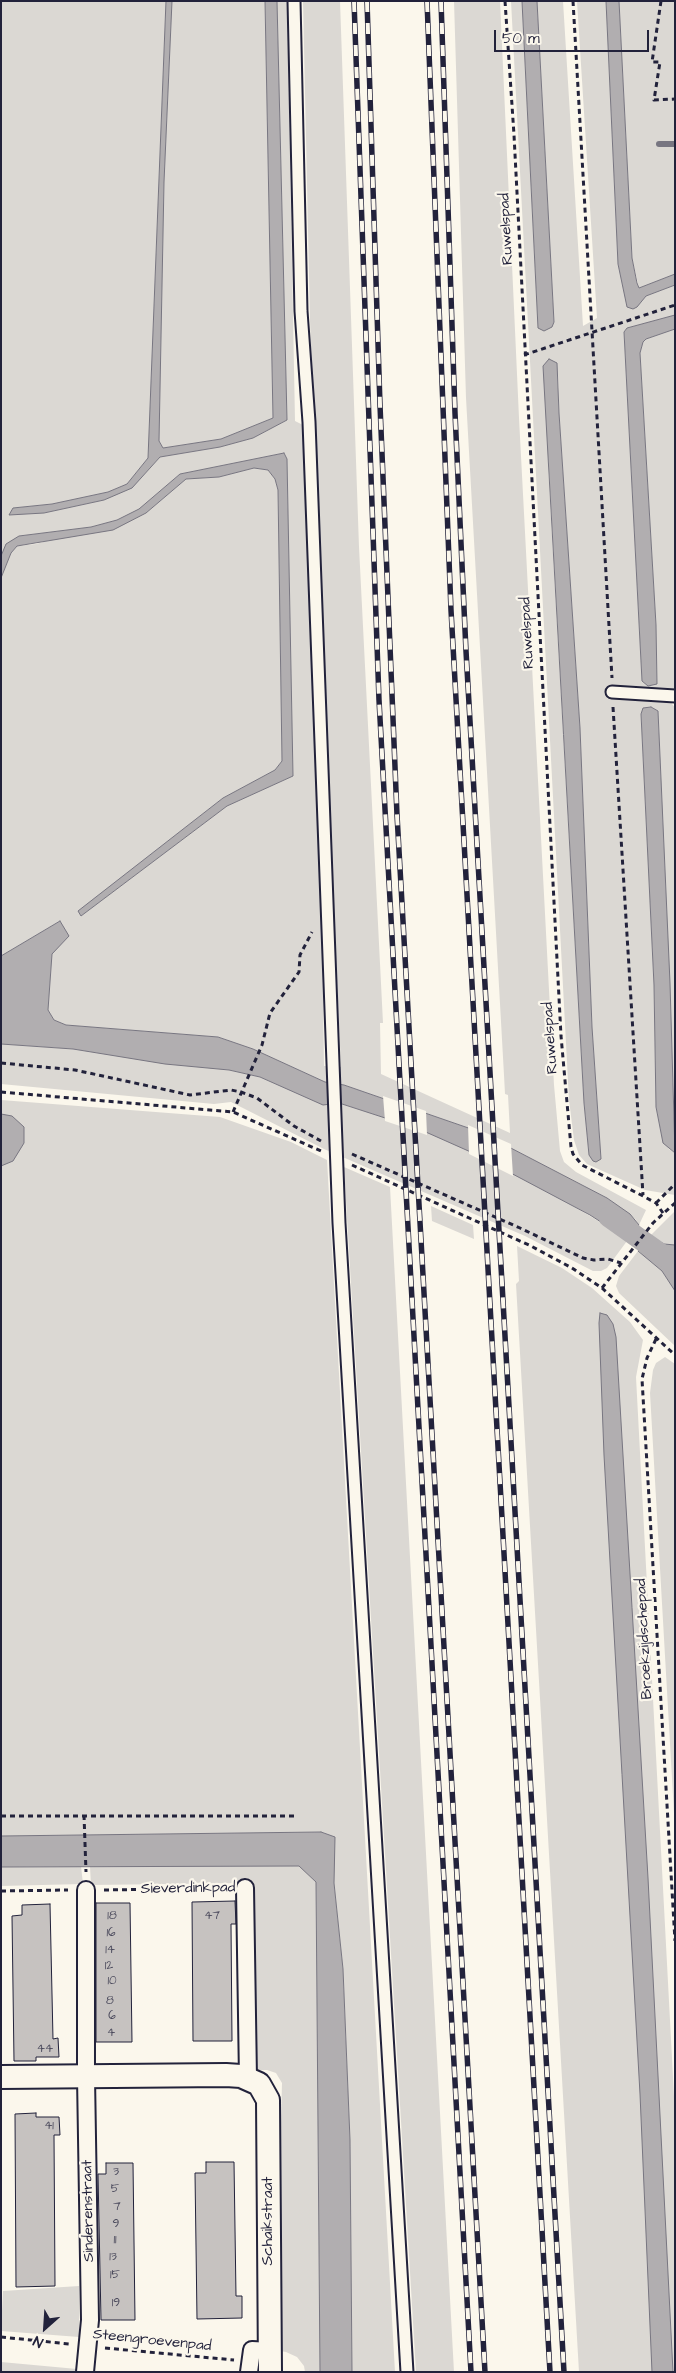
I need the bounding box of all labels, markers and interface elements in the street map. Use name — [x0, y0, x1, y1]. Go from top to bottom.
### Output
scale bar — [496, 20, 651, 52]
text: 50 m — [502, 28, 540, 49]
street label: Ruwelspad — [496, 193, 518, 265]
street label: Ruwelspad — [517, 597, 539, 669]
street label: Ruwelspad — [540, 1001, 562, 1075]
street label: Broekzijdschepad — [633, 1578, 657, 1700]
street label: Sieverdinkpad — [141, 1879, 235, 1899]
house number: 18 — [107, 1909, 117, 1923]
house number: 47 — [204, 1909, 220, 1923]
house number: 16 — [106, 1926, 116, 1940]
house number: 14 — [105, 1943, 115, 1957]
house number: 12 — [105, 1959, 113, 1973]
house number: 10 — [107, 1974, 117, 1988]
house number: 8 — [106, 1994, 114, 2008]
house number: 6 — [108, 2009, 116, 2023]
house number: 4 — [107, 2026, 115, 2040]
house number: 44 — [37, 2042, 53, 2056]
house number: 41 — [44, 2119, 54, 2133]
street label: Sinderenstraat — [79, 2160, 99, 2262]
house number: 3 — [113, 2165, 119, 2179]
street label: Schaikstraat — [260, 2177, 278, 2265]
house number: 5 — [111, 2182, 119, 2196]
house number: 7 — [113, 2200, 121, 2214]
house number: 9 — [113, 2217, 119, 2231]
house number: 11 — [113, 2233, 117, 2247]
house number: 13 — [109, 2250, 117, 2264]
house number: 15 — [110, 2268, 120, 2282]
house number: 19 — [112, 2296, 120, 2310]
north arrow — [20, 2303, 70, 2353]
street label: Steengroevenpad — [92, 2326, 212, 2356]
text: N — [30, 2331, 47, 2352]

